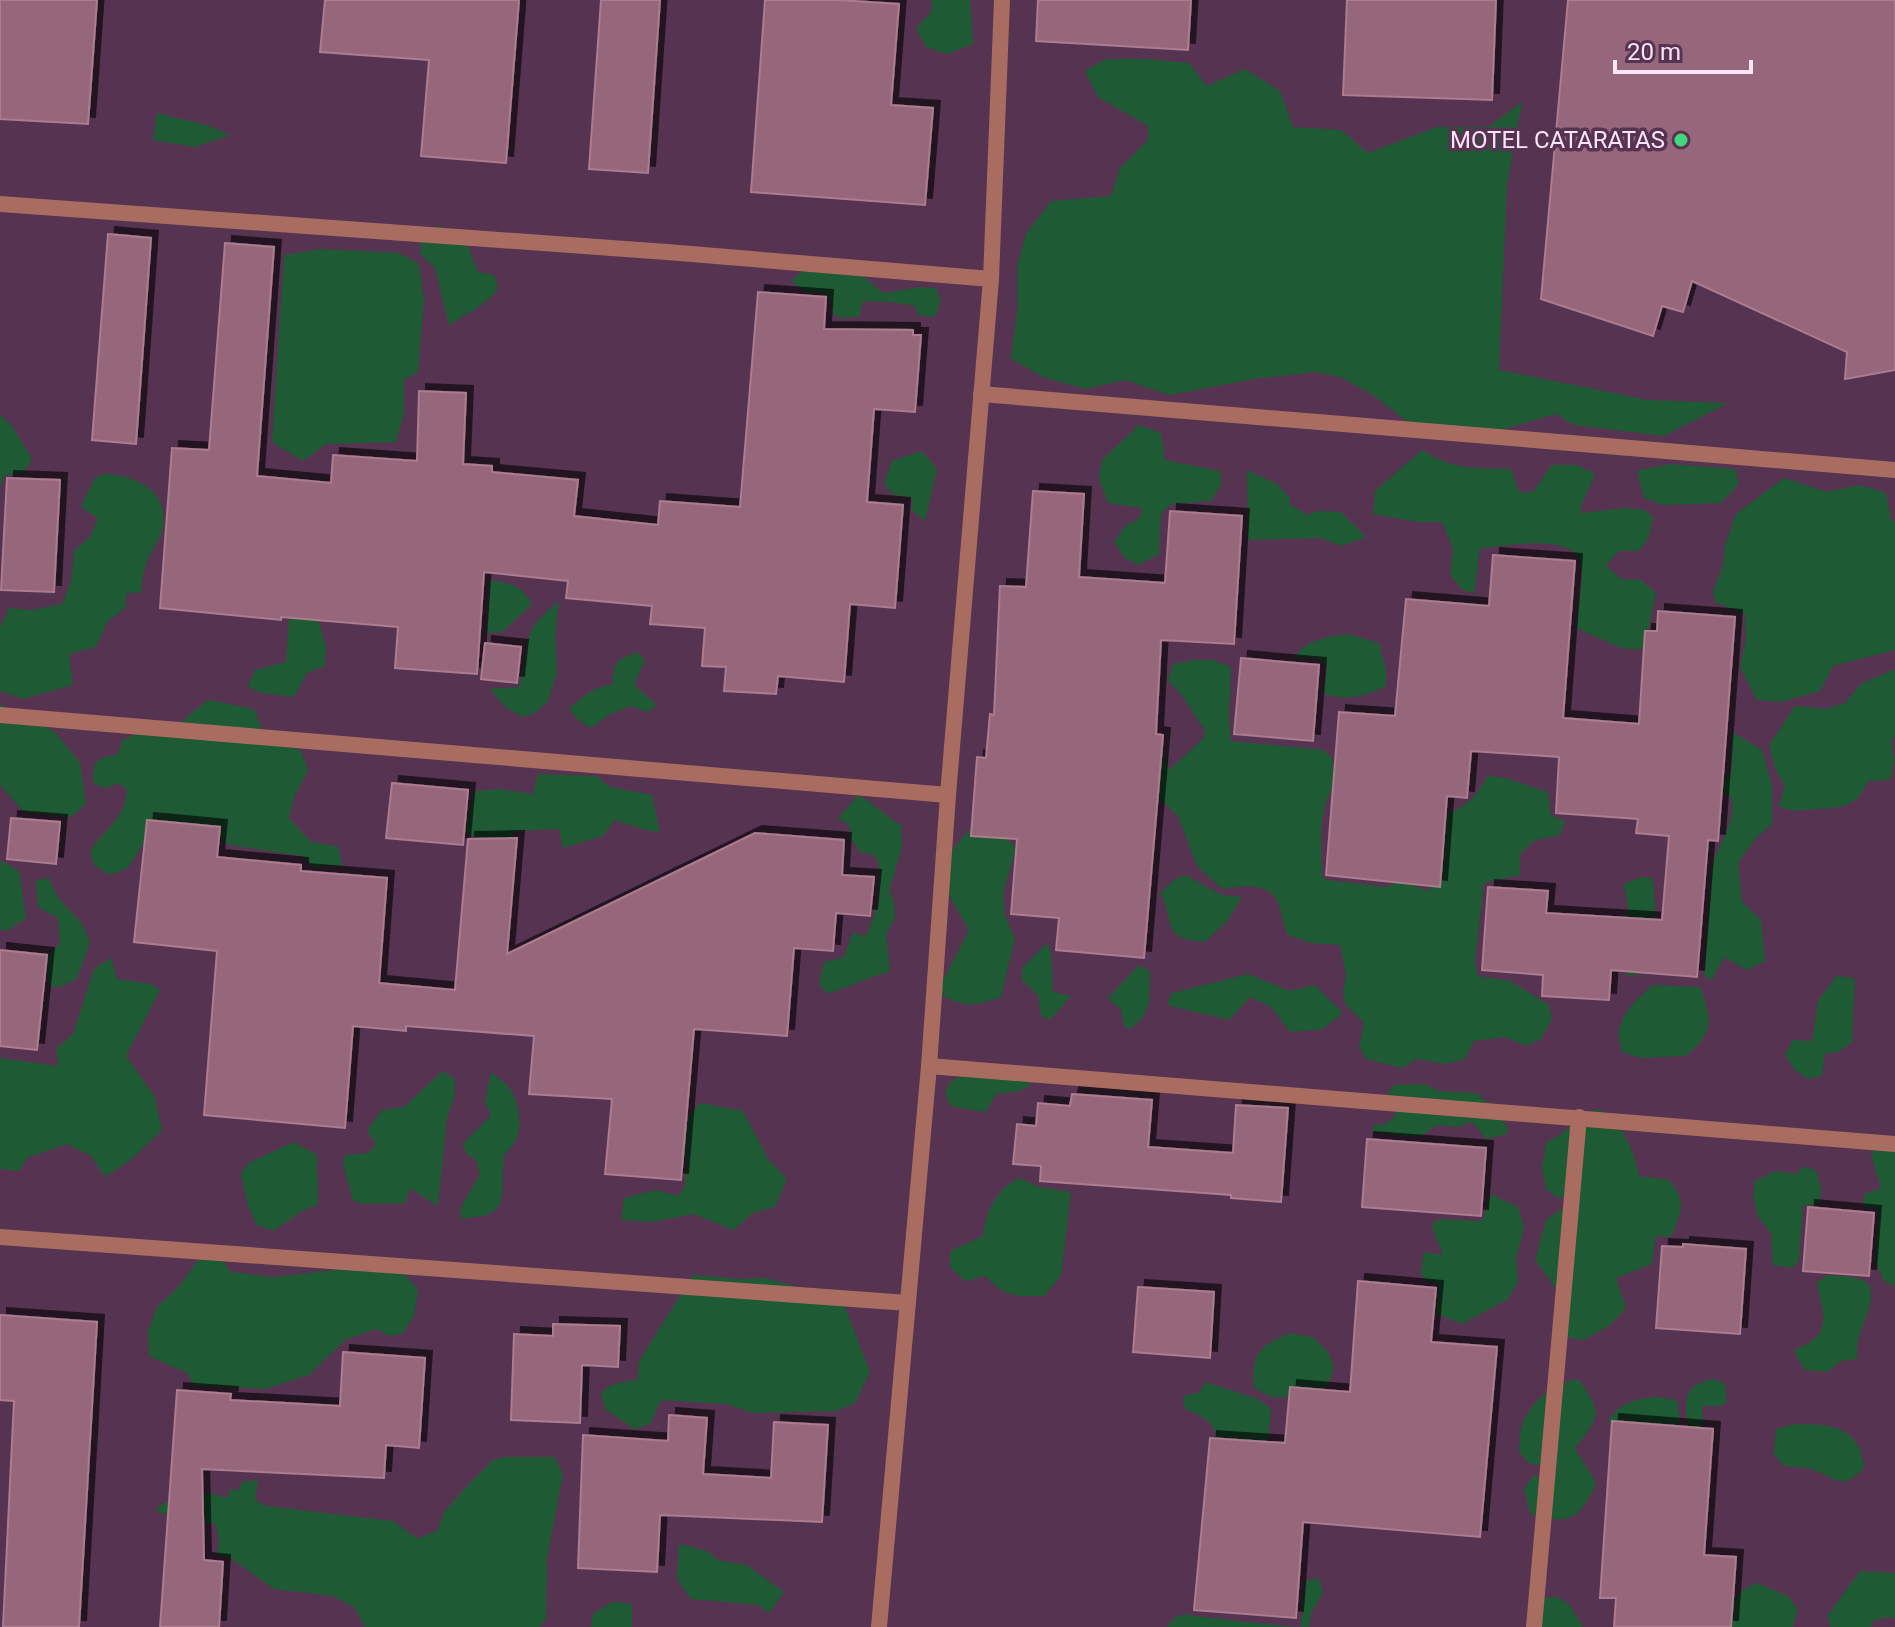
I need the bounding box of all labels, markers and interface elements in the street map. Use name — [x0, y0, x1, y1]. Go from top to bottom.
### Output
scale bar — [1615, 24, 1751, 74]
text: 20 m — [1627, 38, 1681, 66]
place label: MOTEL CATARATAS — [1450, 126, 1665, 154]
marker: MOTEL CATARATAS — [1672, 131, 1690, 149]

